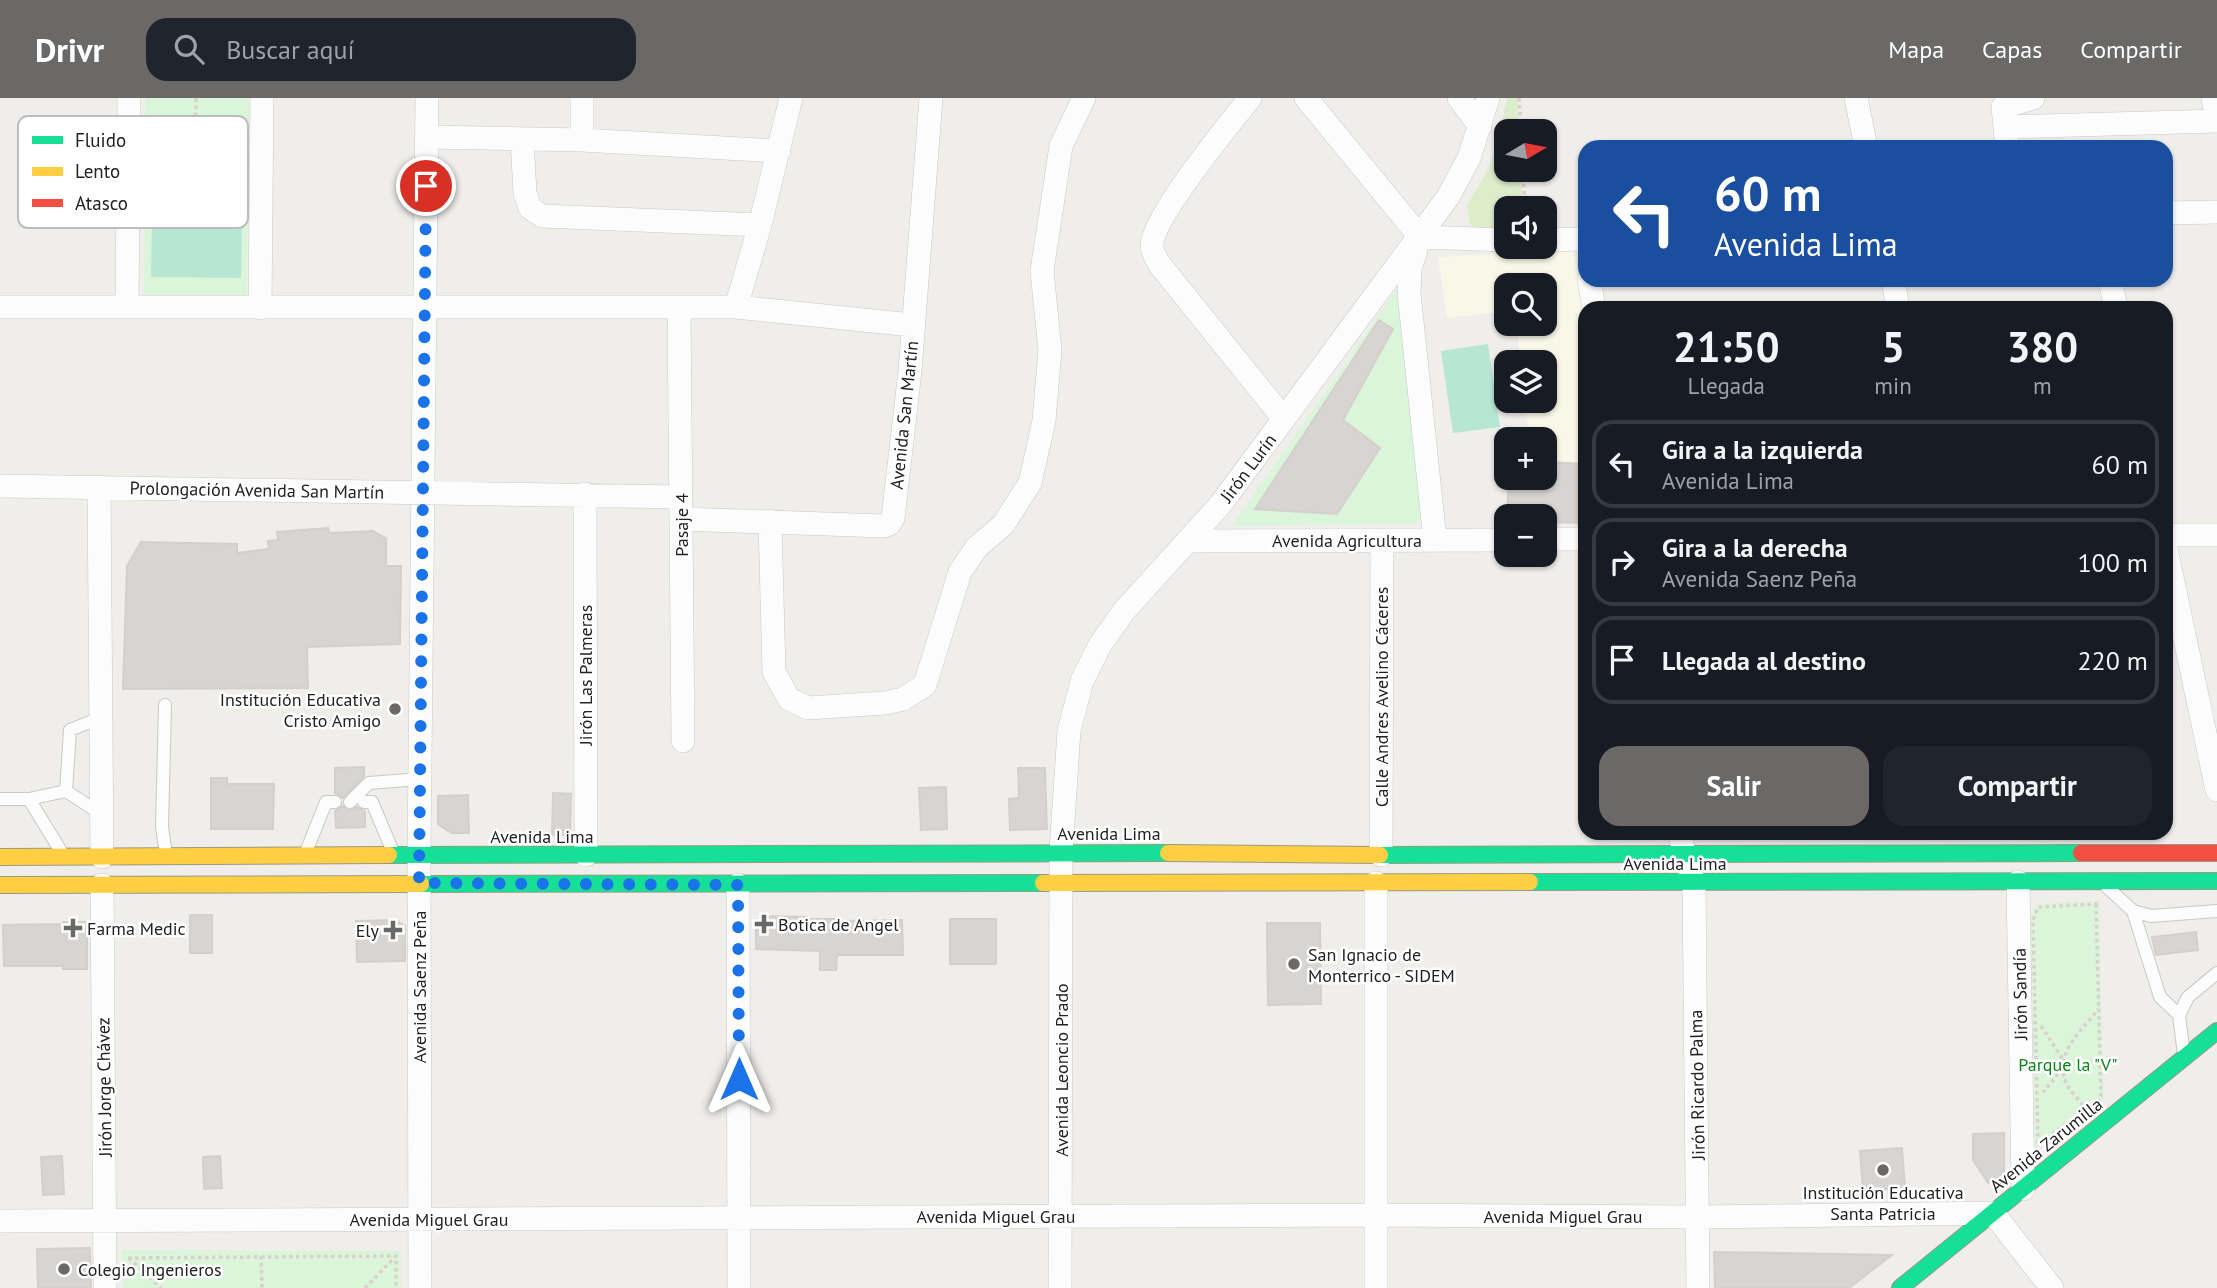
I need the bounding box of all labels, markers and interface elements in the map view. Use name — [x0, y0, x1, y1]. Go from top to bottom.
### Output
search box — [146, 18, 636, 81]
text: Drivr — [35, 28, 104, 71]
icon: search — [170, 30, 208, 68]
text: Buscar aquí — [226, 33, 355, 66]
text: Mapa — [1888, 34, 1944, 65]
text: Capas — [1982, 34, 2042, 65]
text: Compartir — [2080, 34, 2182, 65]
legend — [18, 116, 248, 228]
north arrow — [1494, 119, 1558, 182]
map controls — [1494, 119, 1557, 567]
text: Fluido — [75, 128, 126, 152]
pin — [396, 156, 456, 216]
text: Lento — [75, 159, 120, 183]
text: 60 m — [1714, 161, 1821, 225]
icon: arrive — [407, 167, 445, 205]
icon: left — [1599, 168, 1690, 259]
text: Atasco — [75, 191, 128, 215]
button: sound — [1494, 196, 1557, 259]
text: Avenida Lima — [1714, 223, 1898, 265]
button: search — [1494, 273, 1557, 336]
text: 21:50 — [1673, 319, 1779, 374]
text: 5 — [1881, 319, 1905, 374]
text: 380 — [2007, 319, 2078, 374]
street label: Avenida San Martín — [885, 340, 923, 490]
button: layers — [1494, 350, 1557, 413]
text: Llegada — [1687, 371, 1765, 400]
text: min — [1874, 371, 1912, 400]
text: m — [2033, 371, 2052, 400]
button: + — [1494, 427, 1557, 490]
street label: Jirón Lurín — [1214, 429, 1281, 508]
text: Gira a la izquierda — [1662, 433, 1863, 466]
icon: left — [1603, 445, 1641, 483]
text: 60 m — [2092, 448, 2148, 481]
text: Avenida Lima — [1662, 466, 1794, 495]
street label: Prolongación Avenida San Martín — [130, 476, 384, 504]
street label: Pasaje 4 — [670, 493, 693, 557]
button: − — [1494, 504, 1557, 567]
street label: Avenida Agricultura — [1272, 529, 1422, 552]
text: Gira a la derecha — [1662, 531, 1848, 564]
icon: right — [1603, 543, 1641, 581]
text: 100 m — [2077, 546, 2148, 579]
text: Avenida Saenz Peña — [1662, 564, 1857, 593]
street label: Calle Andres Avelino Cáceres — [1370, 587, 1393, 807]
street label: Jirón Las Palmeras — [574, 605, 597, 746]
icon: arrive — [1603, 641, 1641, 679]
text: Llegada al destino — [1662, 644, 1866, 677]
text: 220 m — [2077, 644, 2148, 677]
place label: Institución Educativa Cristo Amigo — [220, 688, 381, 732]
marker: Institución Educativa Cristo Amigo — [387, 701, 403, 717]
button: Salir — [1599, 746, 1869, 826]
button: Compartir — [1883, 746, 2152, 826]
street label: Avenida Lima — [1057, 822, 1161, 845]
street label: Avenida Lima — [490, 825, 594, 848]
street label: Avenida Lima — [1623, 852, 1727, 875]
street label: Avenida Saenz Peña — [408, 911, 431, 1063]
place label: Botica de Angel — [778, 913, 899, 936]
marker: Botica de Angel — [756, 916, 772, 932]
place label: Farma Medic — [87, 917, 186, 940]
place label: Ely — [356, 919, 380, 942]
marker: Farma Medic — [65, 920, 81, 936]
marker: Ely — [385, 922, 401, 938]
place label: San Ignacio de Monterrico - SIDEM — [1308, 943, 1455, 987]
street label: Jirón Sandía — [2008, 948, 2032, 1041]
marker: San Ignacio de Monterrico - SIDEM — [1286, 956, 1302, 972]
street label: Avenida Leoncio Prado — [1050, 983, 1073, 1157]
street label: Jirón Ricardo Palma — [1684, 1010, 1710, 1161]
street label: Jirón Jorge Chávez — [91, 1017, 117, 1158]
position arrow — [702, 1042, 776, 1116]
park label: Parque la "V" — [2018, 1053, 2118, 1076]
street label: Avenida Zarumilla — [1985, 1093, 2107, 1197]
marker: Institución Educativa Santa Patricia — [1875, 1162, 1891, 1178]
place label: Institución Educativa Santa Patricia — [1802, 1181, 1964, 1225]
street label: Avenida Miguel Grau — [916, 1205, 1076, 1228]
street label: Avenida Miguel Grau — [1483, 1205, 1643, 1228]
street label: Avenida Miguel Grau — [349, 1208, 509, 1231]
place label: Colegio Ingenieros — [78, 1258, 222, 1281]
marker: Colegio Ingenieros — [56, 1261, 72, 1277]

